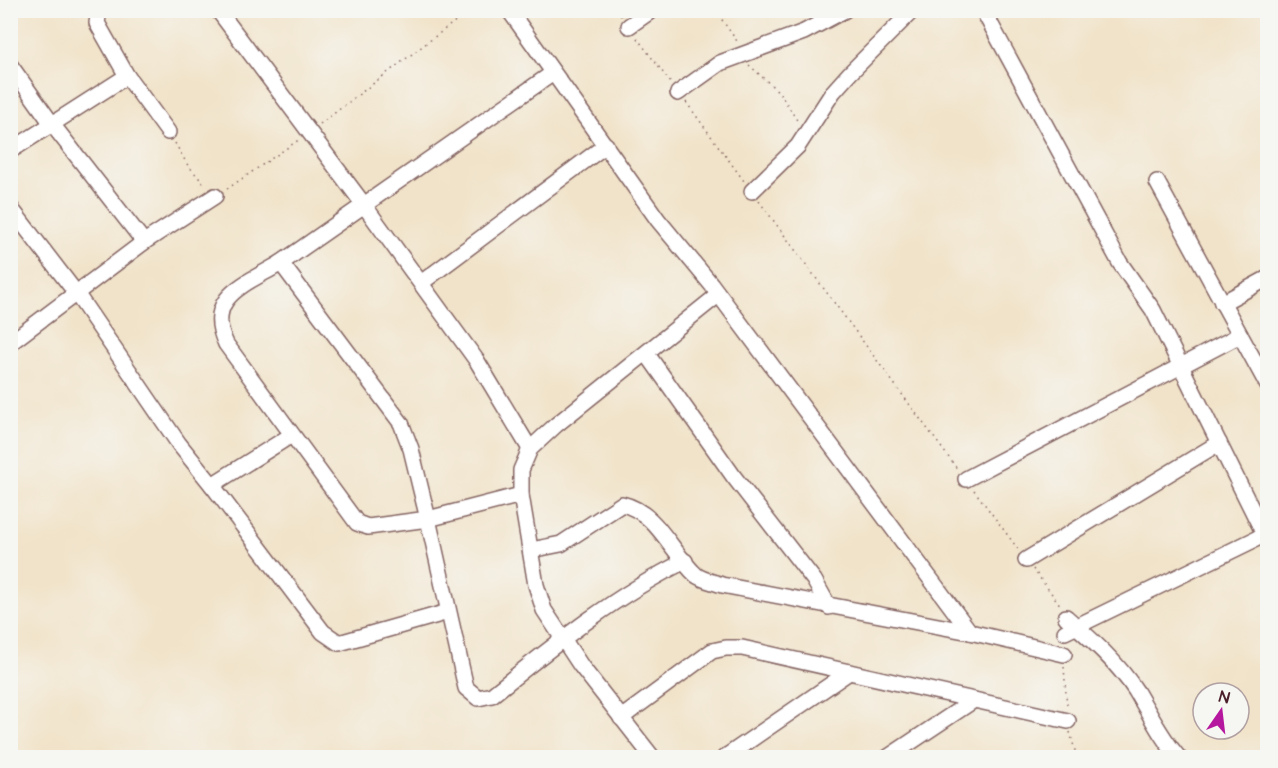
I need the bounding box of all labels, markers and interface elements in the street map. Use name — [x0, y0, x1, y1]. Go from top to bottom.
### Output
north arrow — [1191, 681, 1251, 741]
text: N — [1217, 686, 1232, 709]

